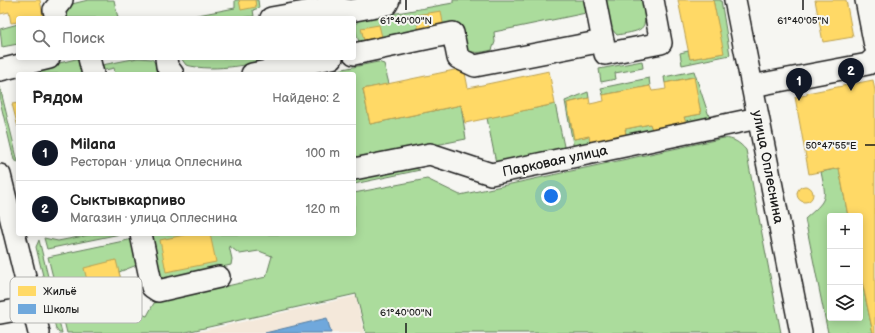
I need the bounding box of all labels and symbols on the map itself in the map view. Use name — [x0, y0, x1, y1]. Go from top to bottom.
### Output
text: 61°40'00"N — [380, 15, 432, 27]
text: 61°40'05"N — [777, 15, 829, 27]
pin: 2 — [838, 58, 864, 91]
pin: 1 — [786, 68, 812, 101]
street label: улица Оплеснина — [749, 109, 787, 226]
text: 50°47'55"E — [805, 140, 857, 152]
street label: Парковая улица — [501, 141, 610, 180]
your location — [541, 186, 561, 206]
legend — [10, 277, 142, 323]
text: Жильё — [43, 285, 77, 298]
text: Школы — [43, 303, 79, 316]
text: 61°40'00"N — [380, 307, 432, 319]

